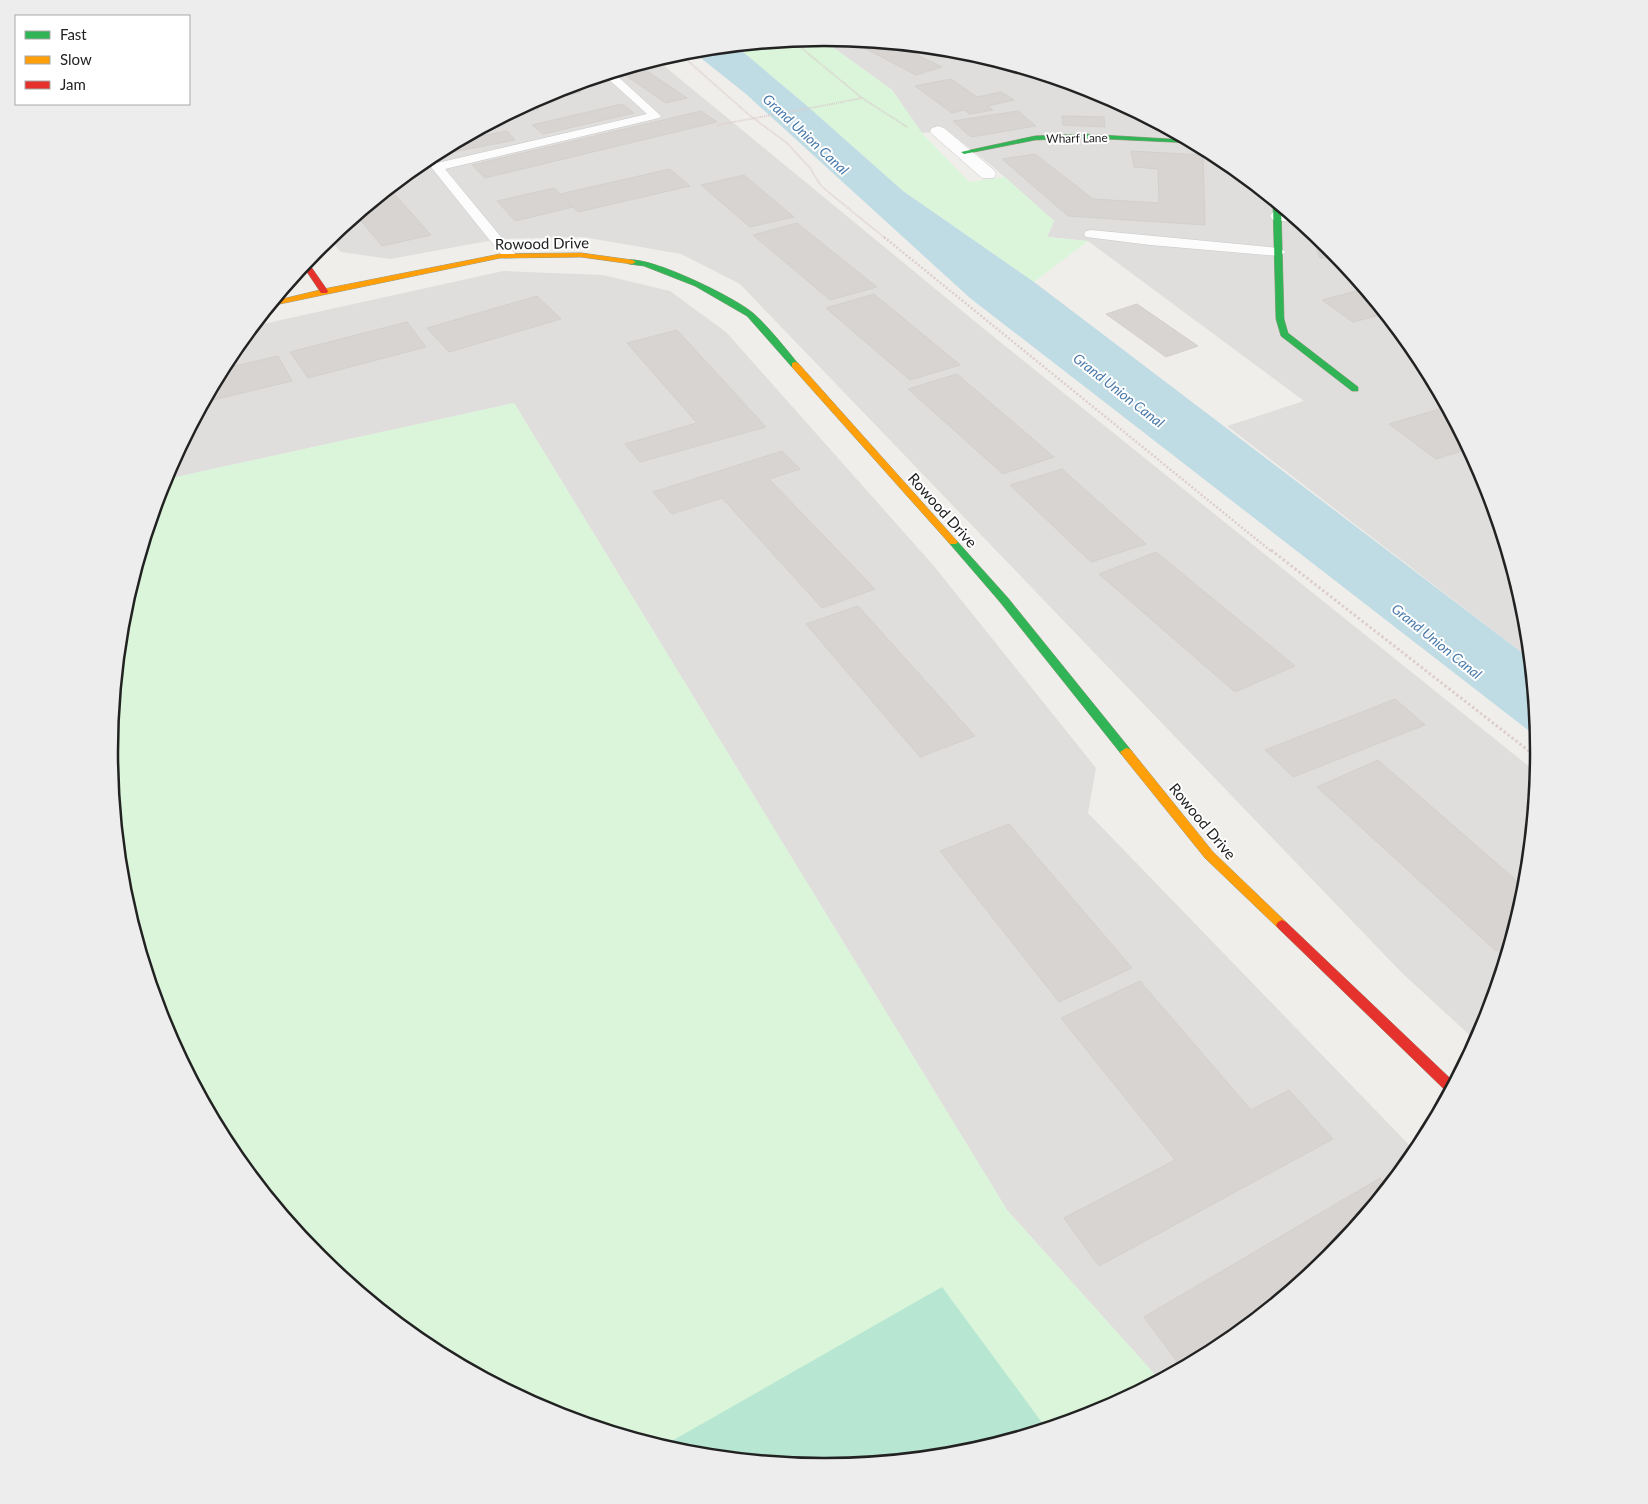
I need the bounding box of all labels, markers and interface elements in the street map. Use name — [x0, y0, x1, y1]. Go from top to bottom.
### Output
legend — [15, 15, 190, 105]
text: Fast — [60, 25, 87, 43]
text: Slow — [60, 50, 92, 68]
text: Jam — [60, 75, 86, 93]
water label: Grand Union Canal — [760, 90, 852, 178]
street label: Wharf Lane — [1046, 130, 1108, 146]
street label: Rowood Drive — [495, 233, 589, 253]
water label: Grand Union Canal — [1070, 349, 1168, 431]
street label: Rowood Drive — [905, 469, 981, 551]
water label: Grand Union Canal — [1389, 600, 1485, 682]
street label: Rowood Drive — [1166, 779, 1240, 863]

